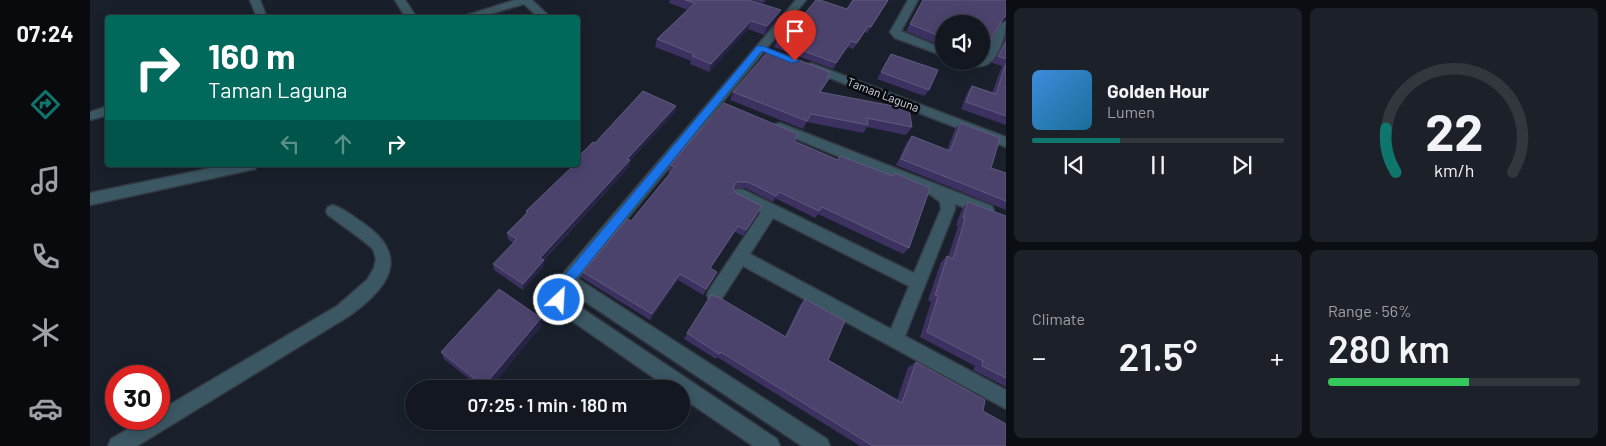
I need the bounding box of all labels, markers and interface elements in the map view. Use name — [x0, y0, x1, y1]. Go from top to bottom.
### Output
pin — [774, 10, 816, 61]
map controls — [935, 15, 990, 70]
button: sound — [935, 15, 990, 70]
icon: arrive — [781, 17, 809, 45]
text: 07:24 — [16, 20, 74, 46]
text: 160 m — [208, 34, 295, 76]
icon: right — [125, 35, 190, 100]
street label: Taman Laguna — [845, 74, 921, 114]
text: Taman Laguna — [208, 76, 348, 102]
text: Golden Hour — [1107, 79, 1209, 102]
icon: directions — [28, 87, 63, 122]
text: 22 — [1425, 99, 1483, 161]
text: Lumen — [1107, 102, 1155, 121]
icon: left — [276, 130, 304, 158]
icon: ahead — [329, 130, 357, 158]
icon: right — [382, 130, 410, 158]
icon: previous — [1060, 151, 1088, 179]
icon: pause — [1144, 151, 1172, 179]
icon: next — [1228, 151, 1256, 179]
text: km/h — [1434, 159, 1474, 181]
icon: music — [28, 163, 63, 198]
icon: phone — [28, 239, 63, 274]
position arrow — [532, 273, 584, 325]
text: Range · 56% — [1328, 301, 1411, 320]
text: Climate — [1032, 309, 1085, 328]
icon: climate — [28, 315, 63, 350]
text: 280 km — [1328, 325, 1450, 371]
text: 21.5° — [1119, 333, 1197, 379]
text: − — [1032, 340, 1046, 374]
text: + — [1270, 340, 1284, 374]
speed limit sign: 30 — [105, 365, 170, 430]
icon: car — [28, 391, 63, 426]
text: 07:25 · 1 min · 180 m — [468, 393, 627, 416]

